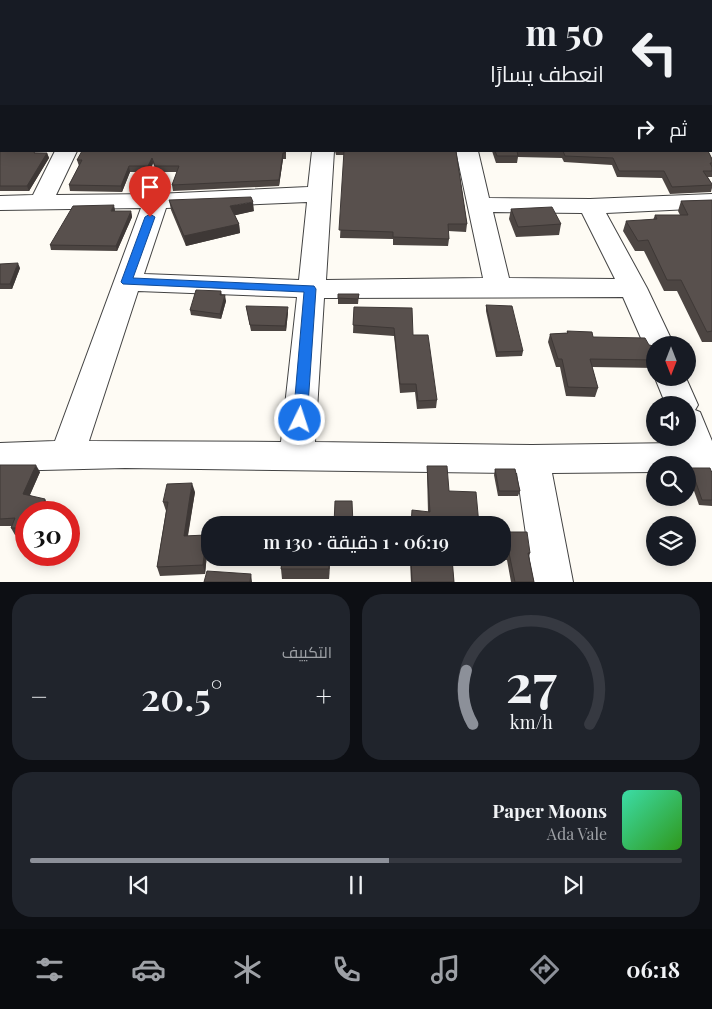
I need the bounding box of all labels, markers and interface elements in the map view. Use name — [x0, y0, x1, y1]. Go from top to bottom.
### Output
text: 50 m — [526, 8, 604, 55]
icon: left — [622, 20, 687, 85]
text: انعطف يسارًا — [490, 58, 604, 88]
icon: right — [631, 115, 659, 143]
text: ثم — [669, 115, 687, 141]
pin — [129, 166, 171, 217]
icon: arrive — [136, 173, 164, 201]
north arrow — [646, 336, 696, 386]
map controls — [646, 336, 696, 566]
position arrow — [273, 393, 325, 445]
button: sound — [646, 396, 696, 446]
button: search — [646, 456, 696, 506]
speed limit sign: 30 — [15, 501, 80, 566]
button: layers — [646, 516, 696, 566]
text: 06:19 · 1 دقيقة · 130 m — [263, 528, 449, 554]
text: التكييف — [282, 641, 332, 662]
text: 27 — [506, 647, 557, 716]
text: 20.5° — [141, 670, 223, 721]
text: − — [30, 677, 48, 714]
text: + — [316, 677, 332, 714]
text: km/h — [510, 710, 553, 733]
text: Paper Moons — [492, 797, 607, 823]
text: Ada Vale — [547, 823, 607, 844]
icon: previous — [125, 871, 153, 899]
icon: pause — [342, 871, 370, 899]
icon: next — [559, 871, 587, 899]
icon: filters — [32, 952, 67, 987]
icon: car — [131, 952, 166, 987]
icon: climate — [230, 952, 265, 987]
icon: phone — [329, 952, 364, 987]
icon: music — [428, 952, 463, 987]
icon: directions — [527, 952, 562, 987]
text: 06:18 — [626, 954, 680, 984]

